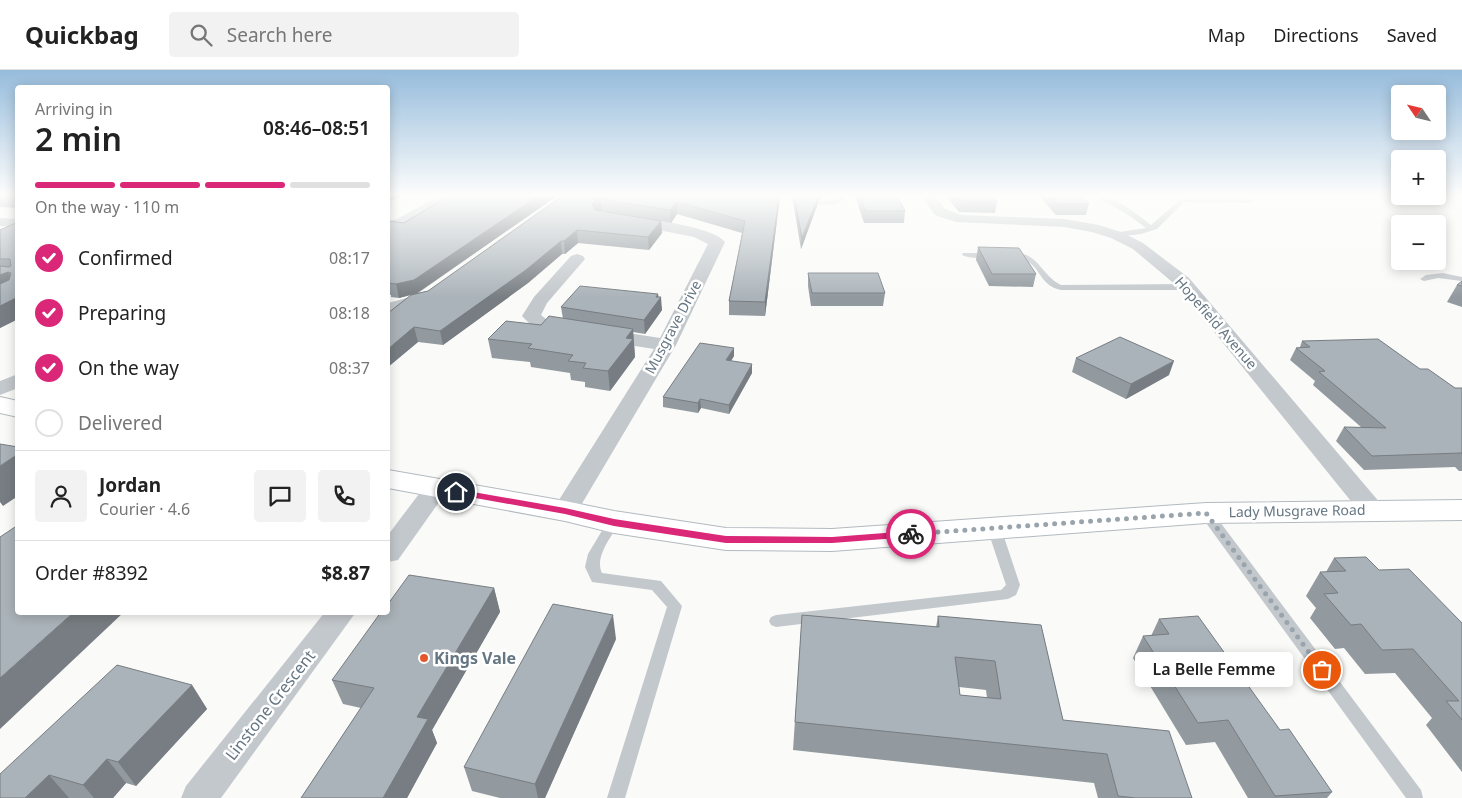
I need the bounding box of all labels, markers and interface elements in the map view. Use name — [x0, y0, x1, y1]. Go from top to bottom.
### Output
search box — [169, 12, 519, 57]
text: Quickbag — [25, 18, 139, 51]
icon: search — [187, 21, 215, 49]
text: Search here — [227, 22, 332, 48]
text: Map — [1208, 23, 1245, 47]
text: Directions — [1273, 23, 1359, 47]
text: Saved — [1387, 23, 1437, 47]
north arrow — [1391, 85, 1446, 140]
map controls — [1391, 85, 1446, 270]
text: Arriving in — [35, 98, 113, 120]
text: 08:46–08:51 — [263, 115, 370, 141]
text: 2 min — [35, 117, 122, 160]
button: + — [1391, 150, 1446, 205]
text: On the way · 110 m — [35, 196, 179, 218]
button: − — [1391, 215, 1446, 270]
icon: check — [35, 244, 63, 272]
text: Confirmed — [78, 245, 173, 271]
text: 08:17 — [329, 247, 370, 269]
street label: Hopefield Avenue — [1171, 272, 1262, 373]
street label: Musgrave Drive — [640, 277, 705, 377]
icon: check — [35, 299, 63, 327]
text: Preparing — [78, 300, 166, 326]
text: 08:18 — [329, 302, 370, 324]
icon: check — [35, 354, 63, 382]
text: On the way — [78, 355, 179, 381]
text: 08:37 — [329, 357, 370, 379]
text: Delivered — [78, 410, 163, 436]
button: person — [35, 470, 87, 522]
button: chat — [254, 470, 306, 522]
button: phone — [318, 470, 370, 522]
pin — [435, 471, 477, 513]
text: Jordan — [99, 472, 161, 498]
icon: home — [442, 478, 470, 506]
text: Courier · 4.6 — [99, 498, 190, 520]
street label: Lady Musgrave Road — [1228, 500, 1366, 521]
courier — [886, 509, 936, 559]
icon: bike — [897, 520, 925, 548]
text: Order #8392 — [35, 560, 148, 586]
text: $8.87 — [321, 560, 370, 586]
street label: Linstone Crescent — [220, 645, 320, 765]
place label: Kings Vale — [434, 647, 516, 669]
pin — [1301, 649, 1343, 691]
marker: Kings Vale — [418, 652, 430, 664]
callout: La Belle Femme — [1134, 652, 1292, 688]
icon: bag — [1308, 656, 1336, 684]
text: La Belle Femme — [1153, 658, 1275, 680]

